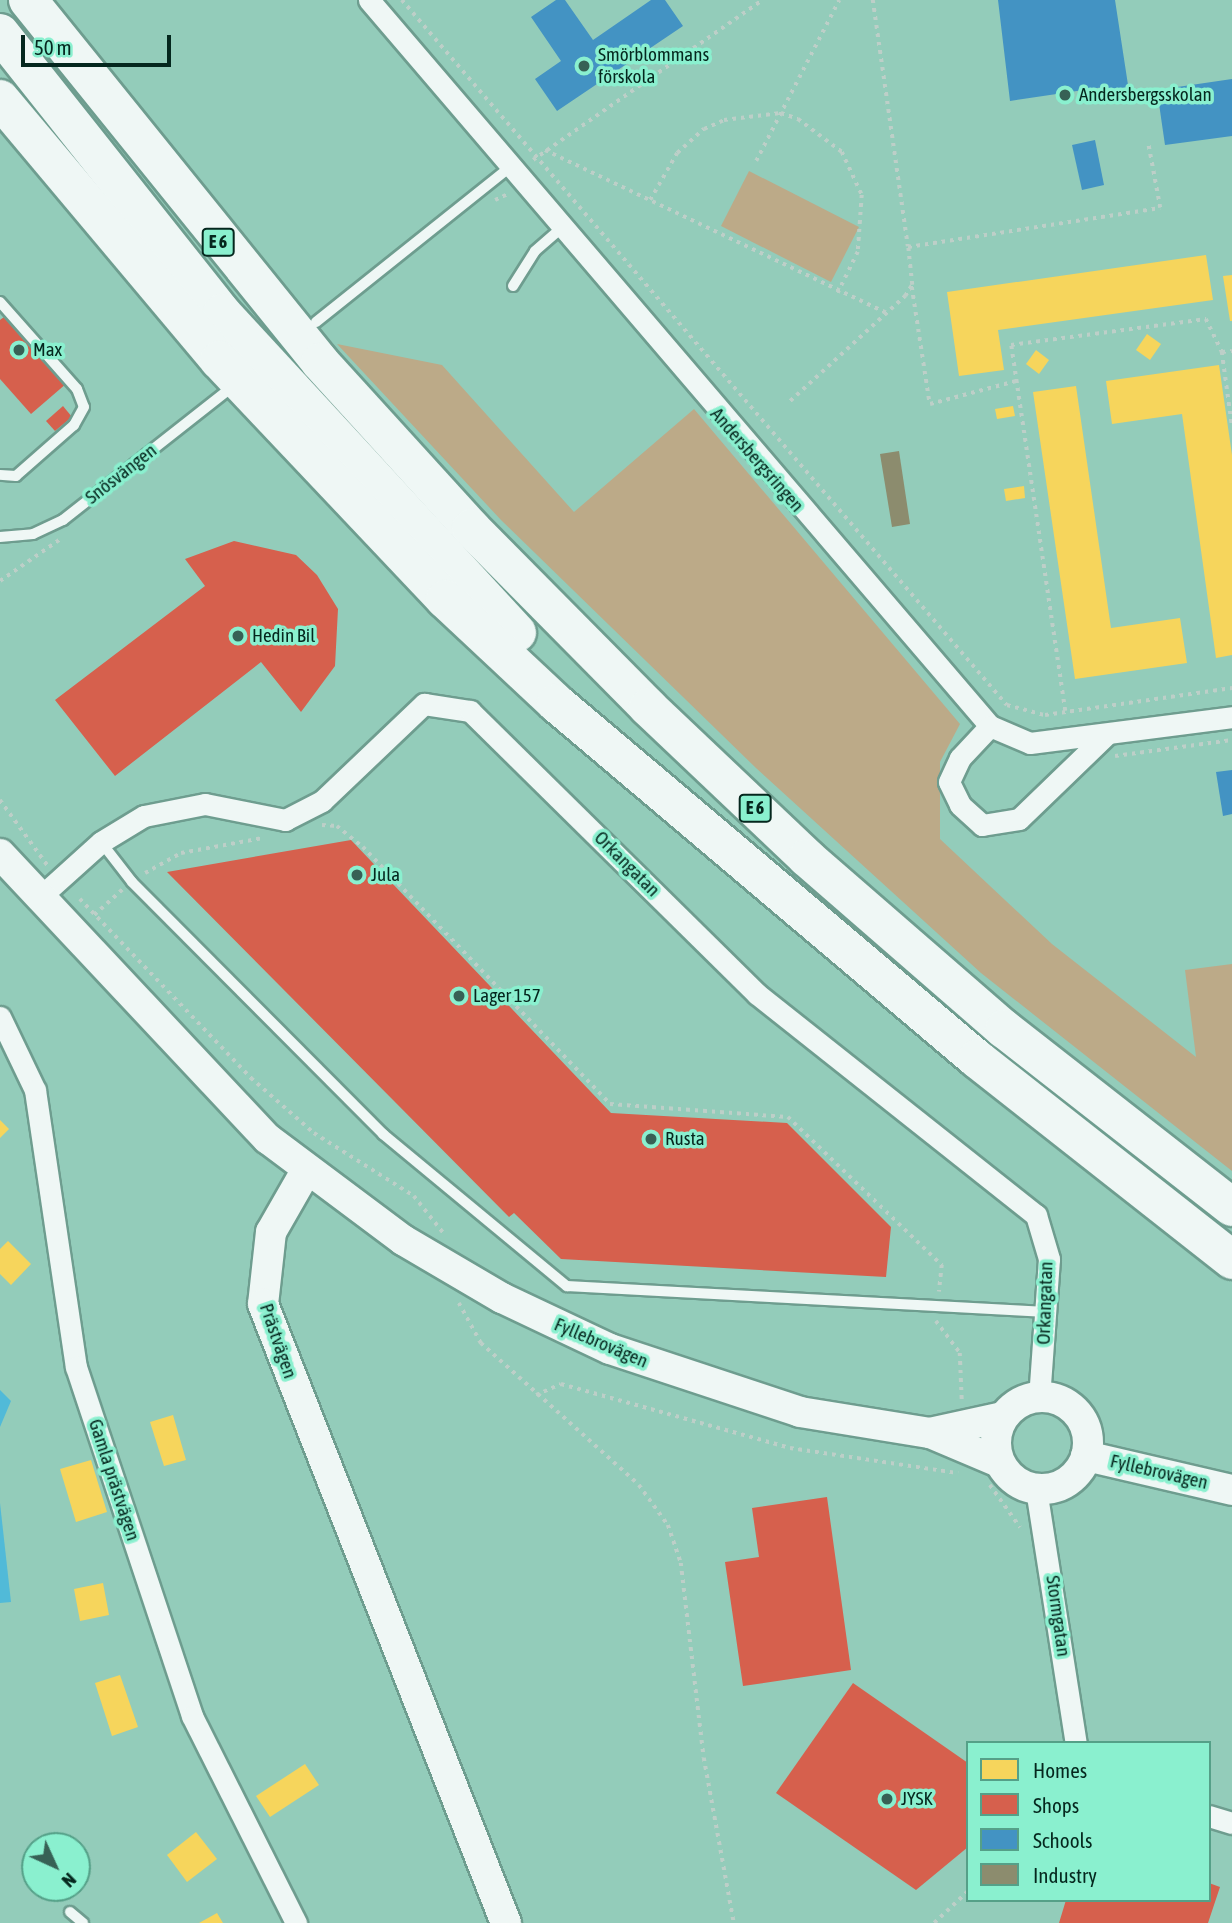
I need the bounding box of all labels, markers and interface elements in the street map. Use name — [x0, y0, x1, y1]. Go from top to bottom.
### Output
scale bar — [24, 21, 175, 65]
text: 50 m — [34, 35, 72, 59]
place label: Smörblommans förskola — [598, 44, 709, 88]
marker: Smörblommans förskola — [576, 58, 592, 74]
place label: Andersbergsskolan — [1079, 84, 1212, 106]
marker: Andersbergsskolan — [1057, 87, 1073, 103]
road number: E 6 — [200, 228, 235, 256]
place label: Max — [33, 339, 62, 361]
marker: Max — [11, 342, 27, 358]
street label: Andersbergsringen — [705, 403, 809, 517]
street label: Snösvängen — [81, 439, 161, 509]
place label: Hedin Bil — [252, 625, 315, 647]
marker: Hedin Bil — [230, 628, 246, 644]
road number: E 6 — [738, 794, 772, 822]
street label: Orkangatan — [590, 827, 664, 901]
place label: Jula — [371, 864, 400, 886]
marker: Jula — [349, 867, 365, 883]
place label: Lager 157 — [473, 985, 541, 1007]
marker: Lager 157 — [451, 988, 467, 1004]
place label: Rusta — [665, 1128, 705, 1150]
marker: Rusta — [643, 1131, 659, 1147]
street label: Orkangatan — [1032, 1261, 1058, 1345]
street label: Prästvägen — [255, 1301, 301, 1381]
street label: Fyllebrovägen — [551, 1313, 651, 1373]
street label: Gamla prästvägen — [84, 1416, 144, 1544]
street label: Fyllebrovägen — [1108, 1450, 1210, 1494]
street label: Stormgatan — [1041, 1574, 1075, 1658]
legend — [966, 1741, 1211, 1902]
text: Homes — [1033, 1758, 1087, 1782]
place label: JYSK — [901, 1788, 933, 1810]
marker: JYSK — [879, 1791, 895, 1807]
text: Shops — [1033, 1793, 1079, 1817]
text: Schools — [1033, 1828, 1093, 1852]
north arrow — [21, 1832, 91, 1902]
text: Industry — [1033, 1863, 1097, 1887]
text: N — [58, 1869, 81, 1892]

